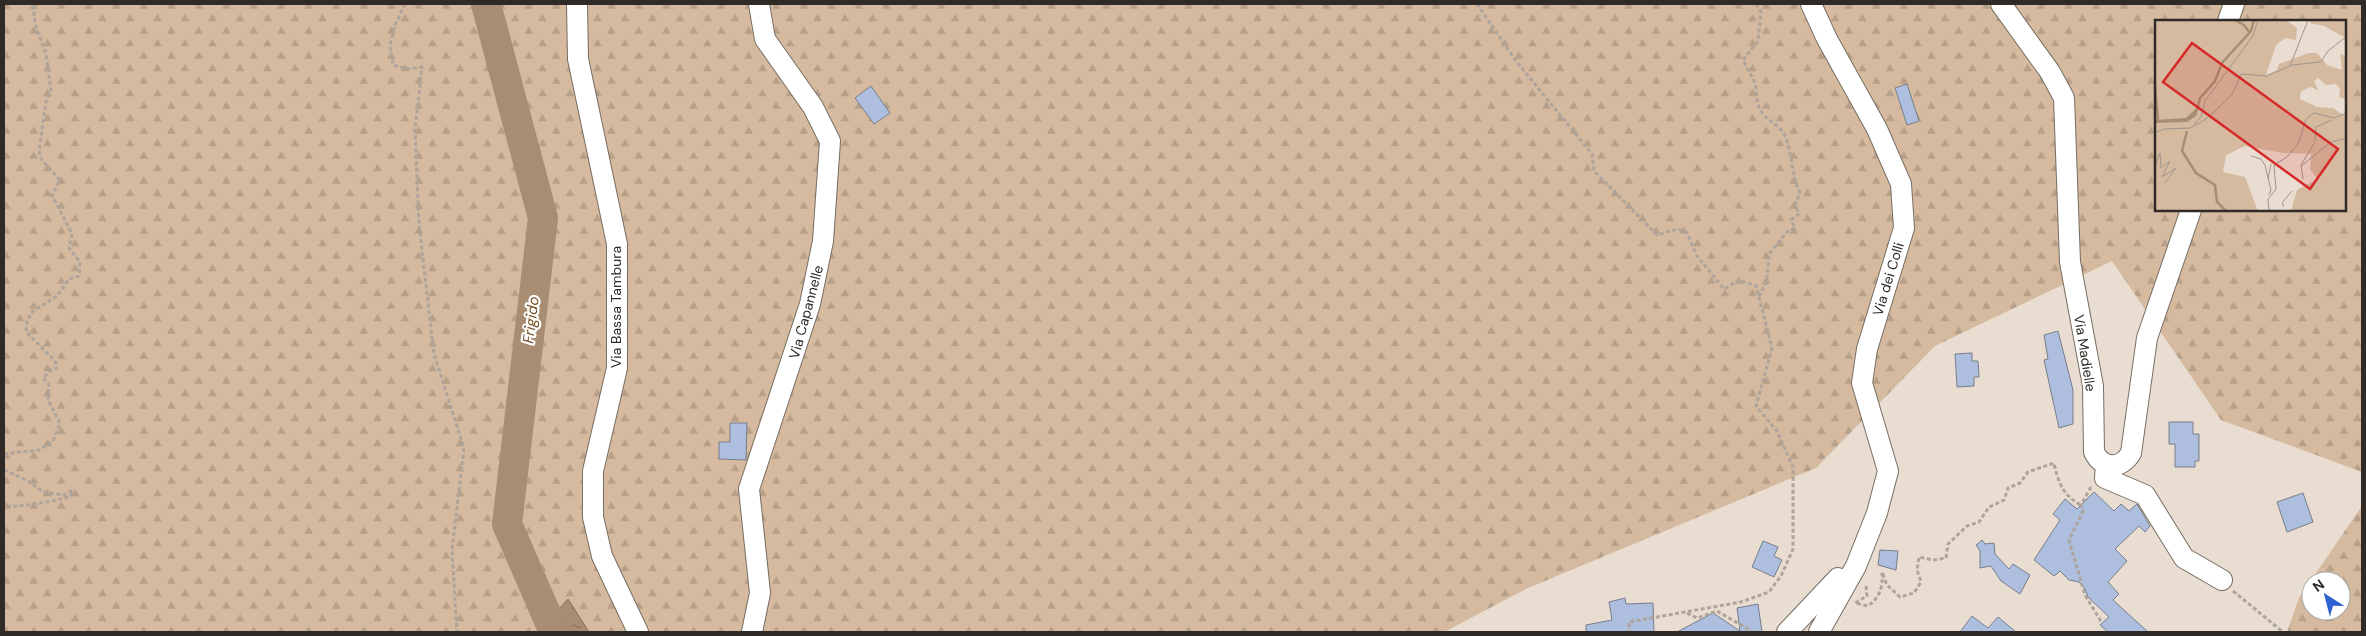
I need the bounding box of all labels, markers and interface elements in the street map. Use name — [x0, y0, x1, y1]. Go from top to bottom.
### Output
inset map — [2155, 20, 2346, 211]
street label: Via dei Colli — [1868, 240, 1908, 318]
street label: Via Bassa Tambura — [607, 246, 625, 368]
street label: Via Capannelle — [785, 263, 827, 361]
water label: Frigido — [518, 295, 544, 345]
street label: Via Madielle — [2070, 313, 2100, 393]
north arrow — [2301, 571, 2351, 621]
text: N — [2309, 575, 2328, 596]

